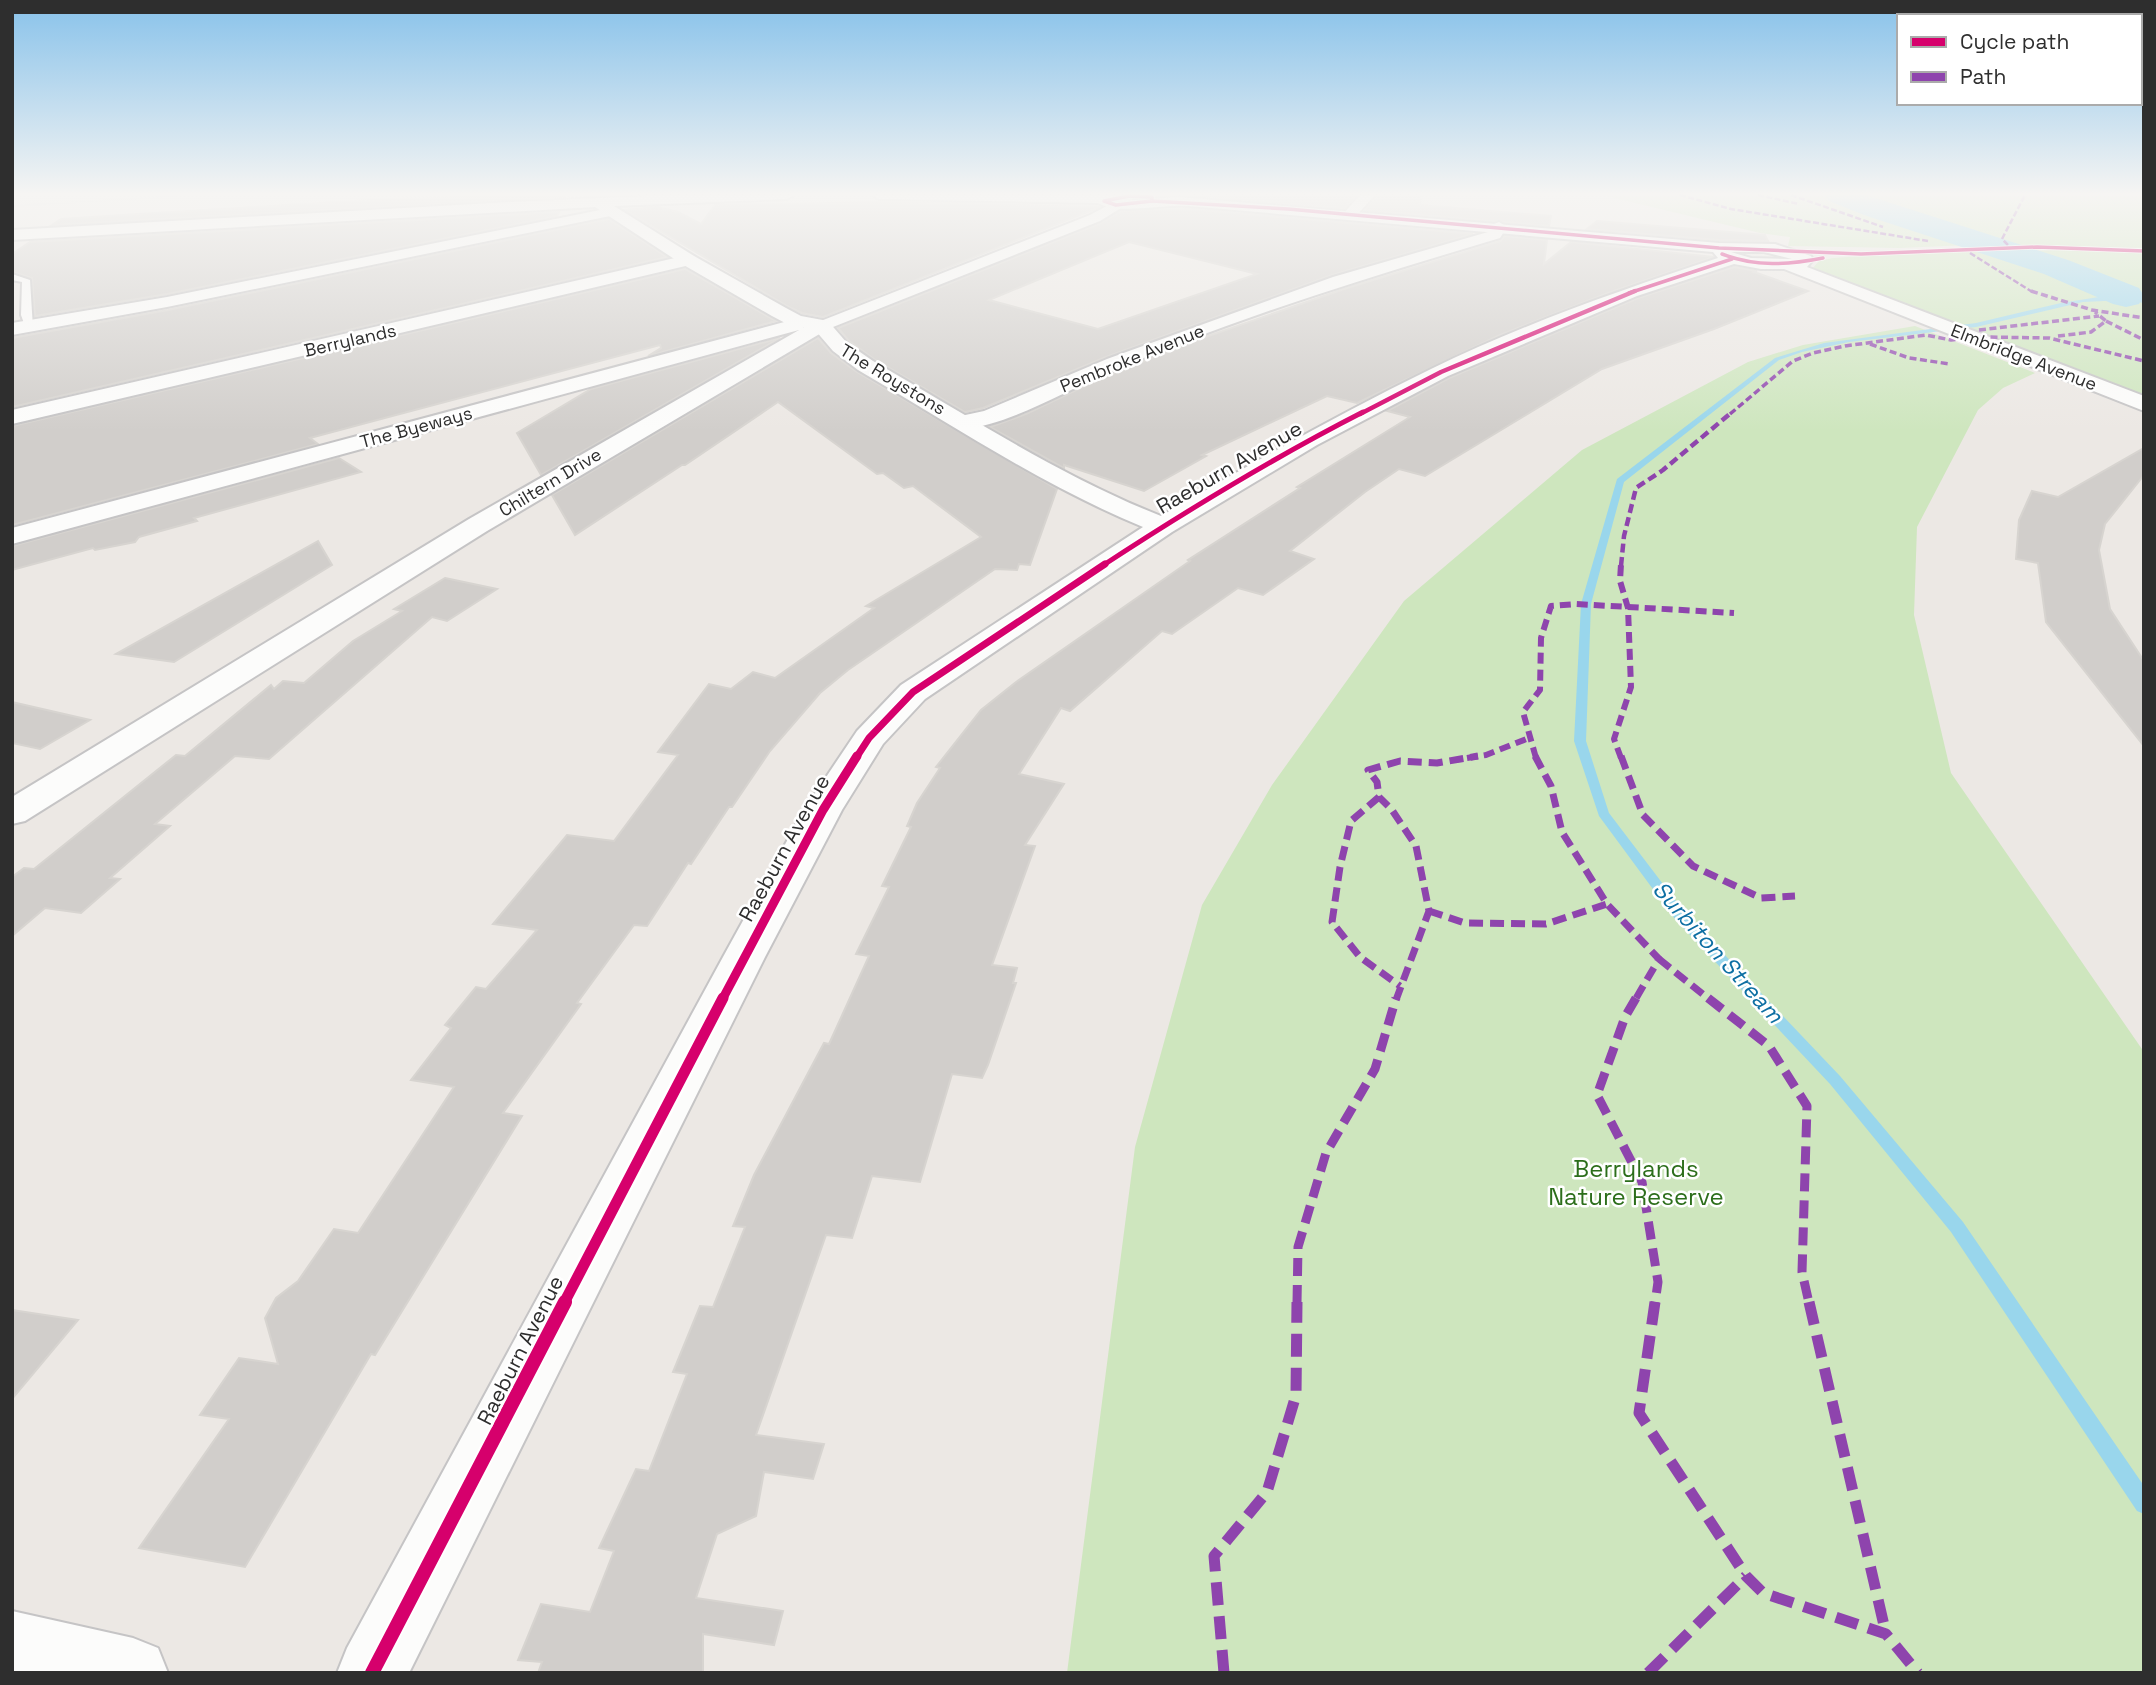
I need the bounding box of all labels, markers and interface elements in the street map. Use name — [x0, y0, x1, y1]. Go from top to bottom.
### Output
legend — [1897, 14, 2142, 105]
text: Cycle path — [1960, 28, 2069, 55]
text: Path — [1960, 63, 2006, 90]
street label: Berrylands — [302, 318, 398, 362]
street label: Pembroke Avenue — [1056, 319, 1208, 397]
street label: Elmbridge Avenue — [1948, 319, 2100, 395]
street label: The Roystons — [836, 338, 950, 420]
street label: The Byeways — [357, 401, 475, 453]
street label: Raeburn Avenue — [1151, 414, 1307, 520]
street label: Chiltern Drive — [495, 442, 605, 522]
street label: Raeburn Avenue — [732, 770, 836, 926]
water label: Surbiton Stream — [1646, 875, 1791, 1030]
park label: Berrylands Nature Reserve — [1548, 1153, 1724, 1212]
street label: Raeburn Avenue — [471, 1271, 569, 1429]

